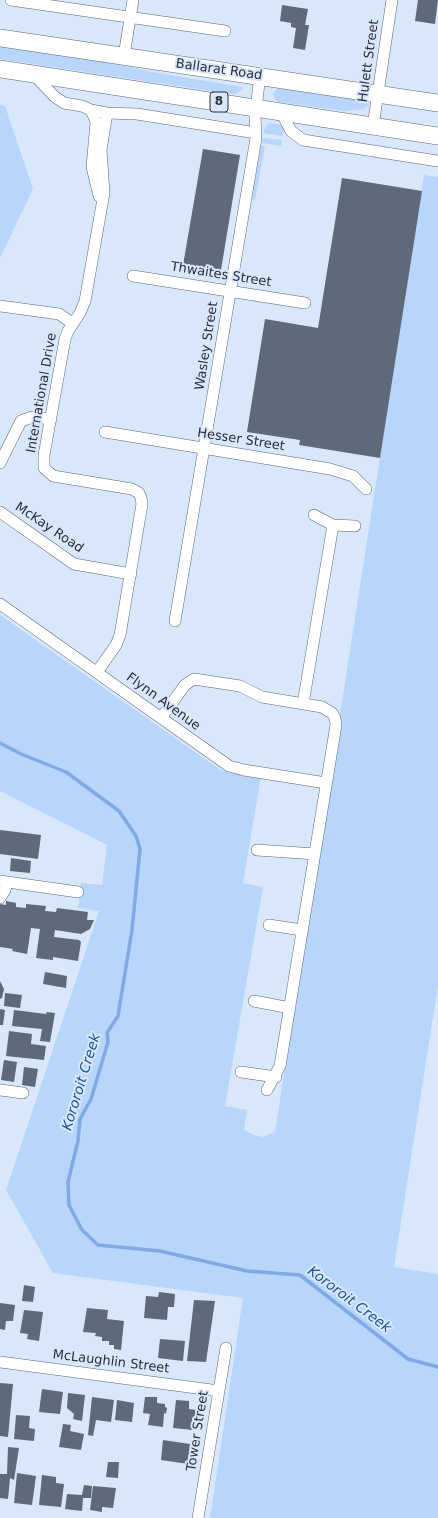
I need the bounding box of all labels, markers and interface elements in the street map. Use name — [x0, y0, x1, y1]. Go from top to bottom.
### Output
street label: Hulett Street — [355, 19, 383, 103]
street label: Ballarat Road — [175, 56, 263, 84]
road number: 8 — [210, 92, 228, 112]
street label: Thwaites Street — [169, 259, 273, 291]
street label: Wasley Street — [192, 300, 222, 392]
street label: International Drive — [24, 332, 60, 454]
street label: Hesser Street — [196, 425, 286, 455]
street label: McKay Road — [12, 499, 86, 557]
street label: Flynn Avenue — [123, 670, 203, 734]
water label: Kororoit Creek — [59, 1031, 105, 1133]
water label: Kororoit Creek — [304, 1263, 394, 1337]
street label: McLaughlin Street — [52, 1347, 170, 1377]
street label: Tower Street — [184, 1390, 212, 1472]

